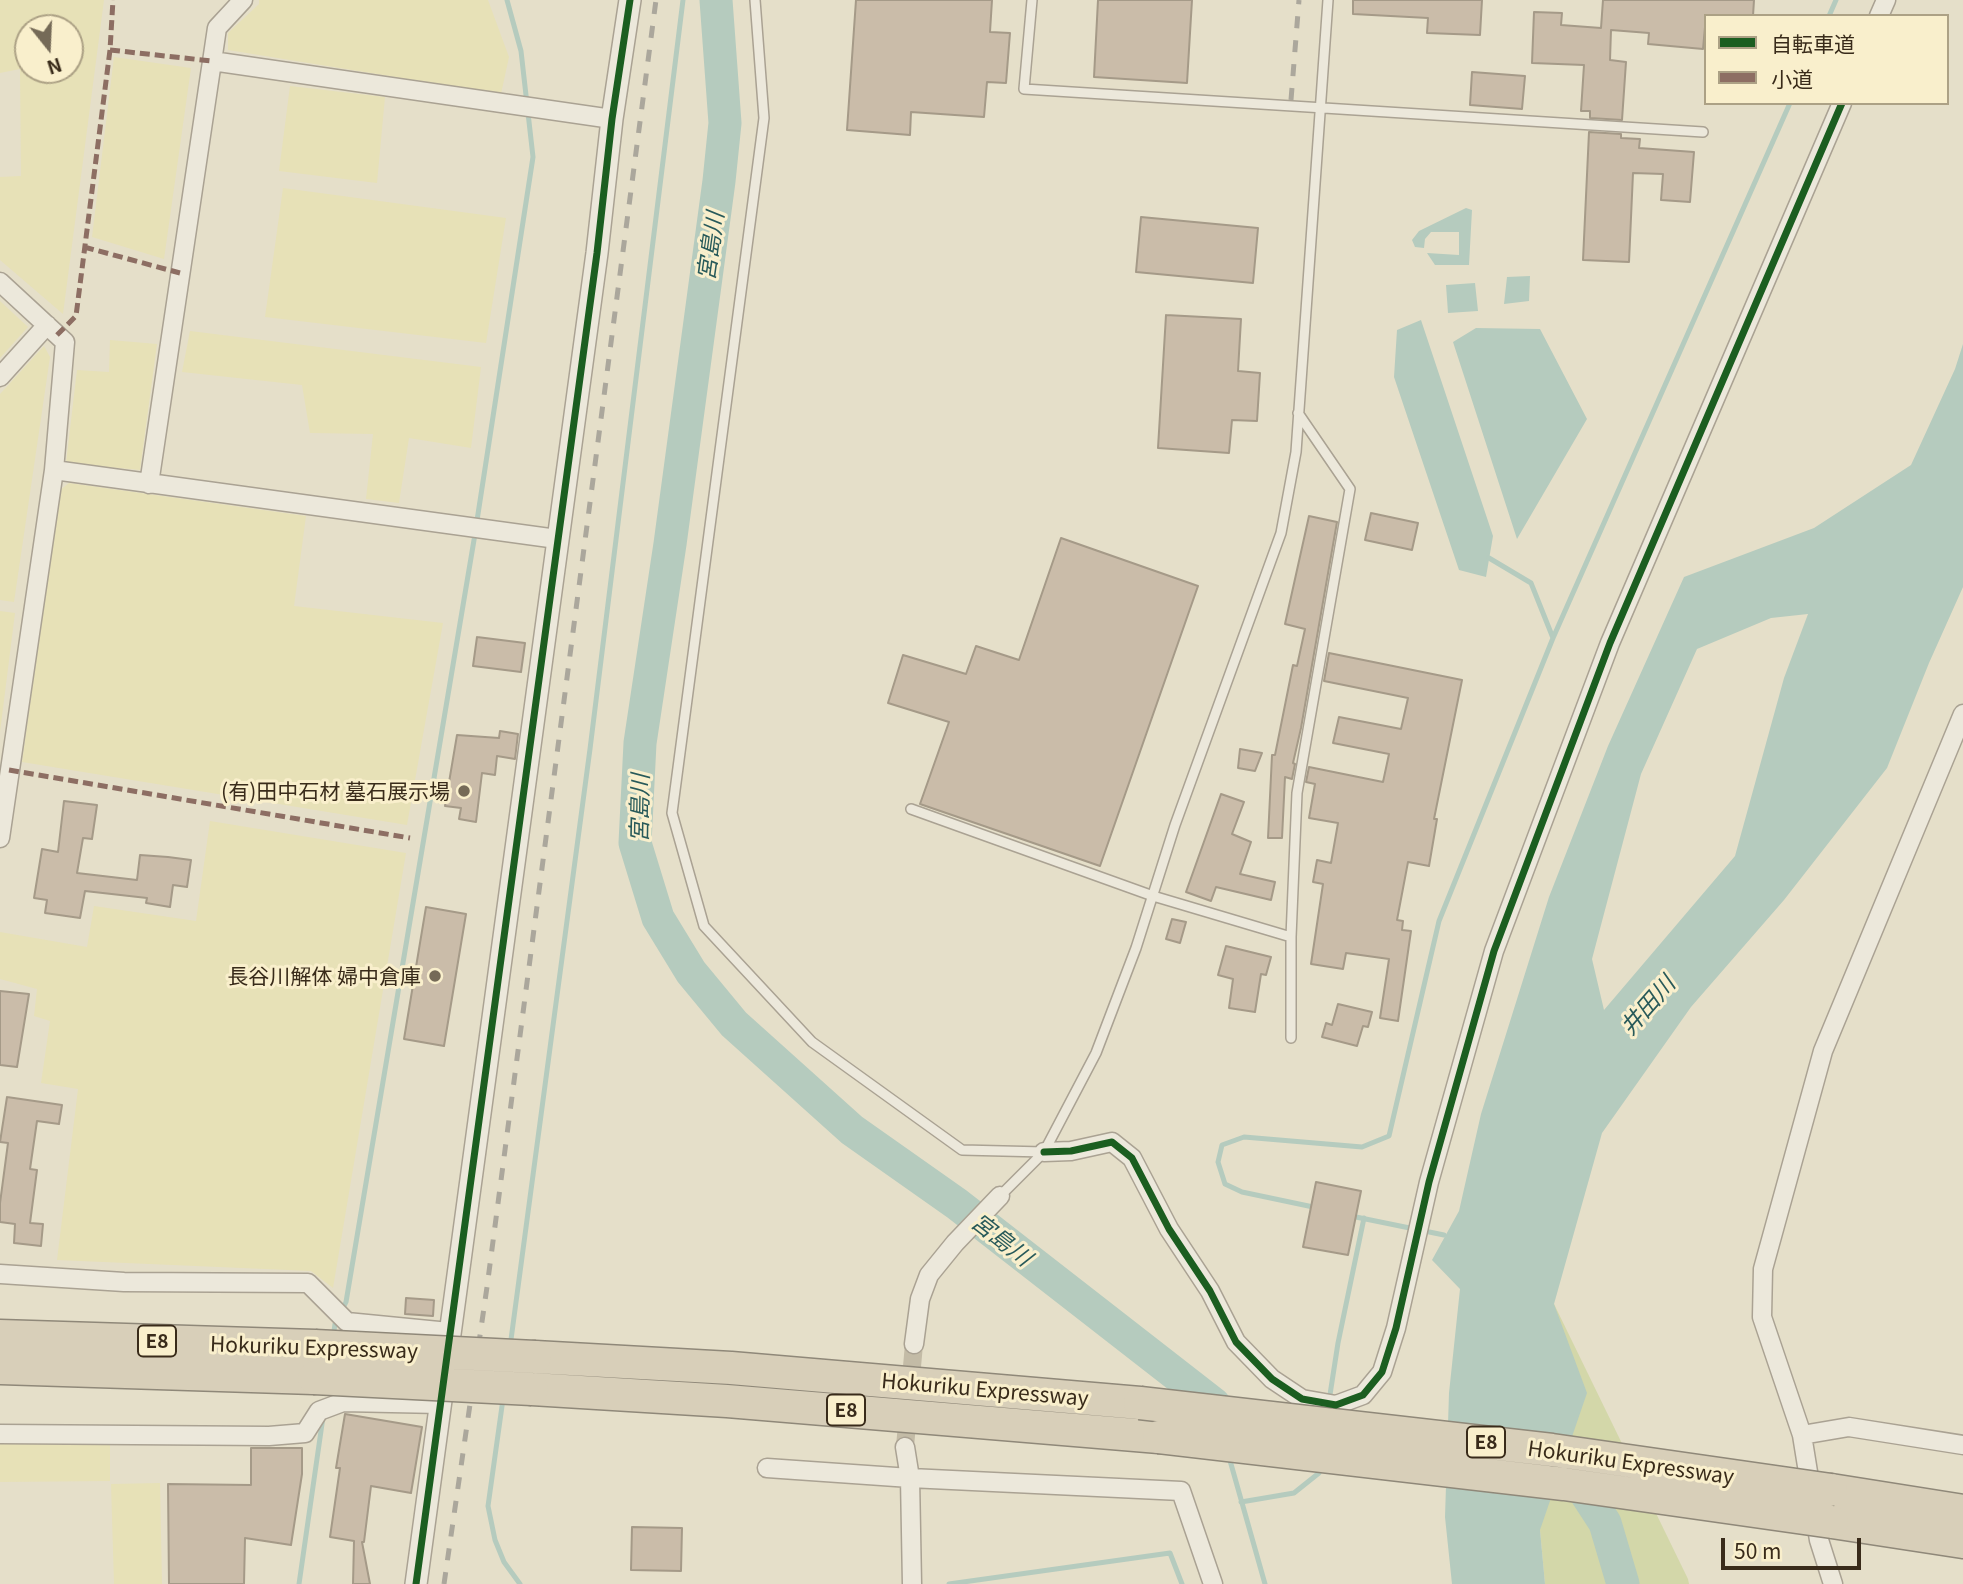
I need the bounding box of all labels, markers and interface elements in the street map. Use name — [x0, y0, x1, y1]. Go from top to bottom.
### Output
north arrow — [14, 14, 84, 84]
legend — [1704, 14, 1949, 105]
text: 自転車道 — [1771, 28, 1855, 58]
text: N — [44, 53, 66, 83]
text: 小道 — [1771, 63, 1813, 93]
water label: 宮島川 — [692, 210, 728, 282]
water label: 宮島川 — [625, 773, 653, 843]
place label: (有)田中石材 墓石展示場 — [221, 778, 450, 804]
marker: (有)田中石材 墓石展示場 — [456, 783, 472, 799]
place label: 長谷川解体 婦中倉庫 — [227, 963, 421, 989]
marker: 長谷川解体 婦中倉庫 — [427, 968, 443, 984]
water label: 井田川 — [1614, 970, 1680, 1040]
water label: 宮島川 — [966, 1207, 1038, 1271]
road number: E8 — [138, 1326, 176, 1357]
street label: Hokuriku Expressway — [210, 1331, 418, 1363]
street label: Hokuriku Expressway — [880, 1367, 1090, 1411]
road number: E8 — [827, 1394, 865, 1426]
road number: E8 — [1467, 1426, 1505, 1458]
street label: Hokuriku Expressway — [1526, 1435, 1736, 1489]
scale bar — [1725, 1524, 1865, 1568]
text: 50 m — [1734, 1535, 1781, 1565]

